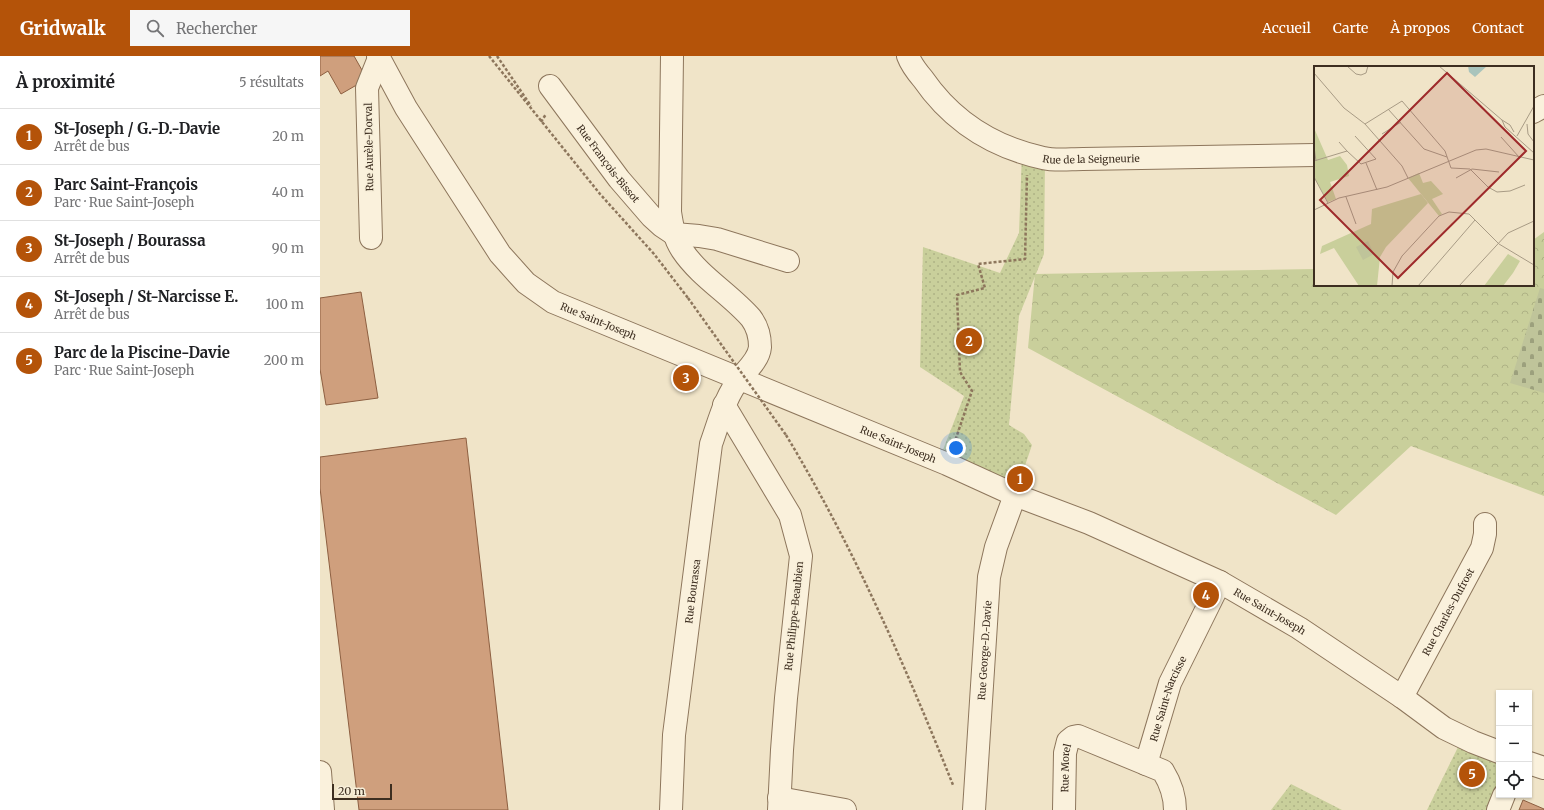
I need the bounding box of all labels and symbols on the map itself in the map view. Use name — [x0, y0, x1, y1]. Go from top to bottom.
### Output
inset map — [1314, 66, 1534, 286]
street label: Rue Aurèle-Dorval — [362, 103, 376, 191]
street label: Rue François-Bissot — [574, 122, 643, 205]
street label: Rue de la Seigneurie — [1042, 152, 1140, 166]
street label: Rue Saint-Joseph — [559, 299, 639, 342]
pin: 2 — [956, 326, 982, 356]
pin: 3 — [673, 363, 699, 393]
street label: Rue Saint-Joseph — [858, 422, 939, 466]
your location — [946, 438, 966, 458]
pin: 1 — [1007, 464, 1033, 494]
street label: Rue Bourassa — [682, 558, 703, 624]
street label: Rue Philippe-Beaubien — [782, 560, 806, 671]
street label: Rue Charles-Dufrost — [1419, 565, 1477, 658]
pin: 4 — [1193, 580, 1219, 610]
street label: Rue Saint-Joseph — [1232, 585, 1309, 638]
street label: Rue George-D.-Davie — [975, 600, 994, 701]
street label: Rue Saint-Narcisse — [1147, 654, 1189, 743]
street label: Rue Morel — [1058, 742, 1074, 793]
pin: 5 — [1459, 759, 1485, 789]
scale bar — [332, 782, 392, 801]

